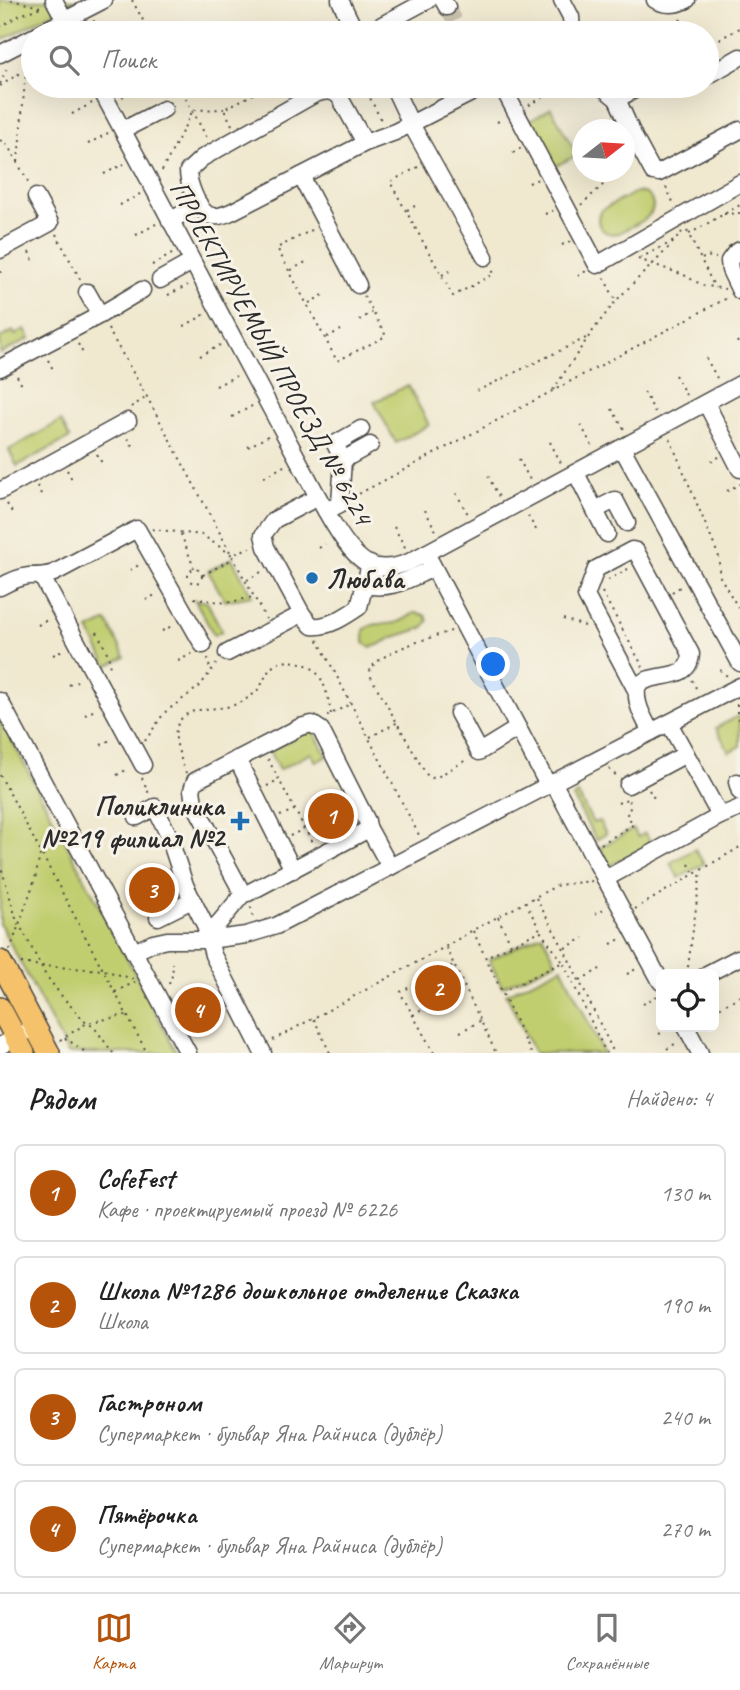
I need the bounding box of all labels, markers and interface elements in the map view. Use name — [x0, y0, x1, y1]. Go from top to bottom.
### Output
search box — [21, 21, 719, 98]
icon: search — [45, 41, 83, 79]
text: Поиск — [101, 43, 156, 76]
north arrow — [572, 119, 635, 182]
street label: ПРОЕКТИРУЕМЫЙ ПРОЕЗД № 6224 — [162, 174, 382, 533]
place label: Любава — [326, 561, 406, 596]
marker: Любава — [304, 570, 320, 586]
your location — [476, 647, 510, 681]
place label: Поликлиника №219 филиал №2 — [41, 788, 226, 855]
pin: 1 — [308, 790, 354, 842]
marker: Поликлиника №219 филиал №2 — [230, 811, 250, 831]
pin: 3 — [129, 864, 175, 916]
pin: 2 — [415, 962, 461, 1014]
map controls — [656, 969, 719, 1032]
button: locate — [656, 969, 719, 1032]
pin: 4 — [175, 984, 221, 1036]
text: Рядом — [28, 1080, 95, 1118]
text: Найдено: 4 — [626, 1084, 712, 1113]
text: CofeFest — [97, 1162, 174, 1195]
text: 1 — [48, 1179, 58, 1208]
text: 130 m — [661, 1179, 710, 1208]
text: Кафе · проектируемый проезд № 6226 — [97, 1195, 397, 1224]
text: Школа №1286 дошкольное отделение Сказка — [97, 1274, 518, 1307]
text: 2 — [48, 1291, 58, 1320]
text: 190 m — [661, 1291, 710, 1320]
text: Школа — [97, 1307, 148, 1336]
text: Гастроном — [97, 1386, 201, 1419]
text: 3 — [48, 1403, 58, 1432]
text: 240 m — [661, 1403, 710, 1432]
text: Супермаркет · бульвар Яна Райниса (дублёр) — [97, 1419, 442, 1448]
text: Пятёрочка — [97, 1498, 197, 1531]
text: 4 — [48, 1515, 58, 1544]
text: 270 m — [661, 1515, 710, 1544]
text: Супермаркет · бульвар Яна Райниса (дублёр) — [97, 1531, 442, 1560]
tab: Карта — [92, 1609, 135, 1675]
tab: Маршрут — [319, 1609, 382, 1675]
tab: Сохранённые — [566, 1609, 648, 1675]

